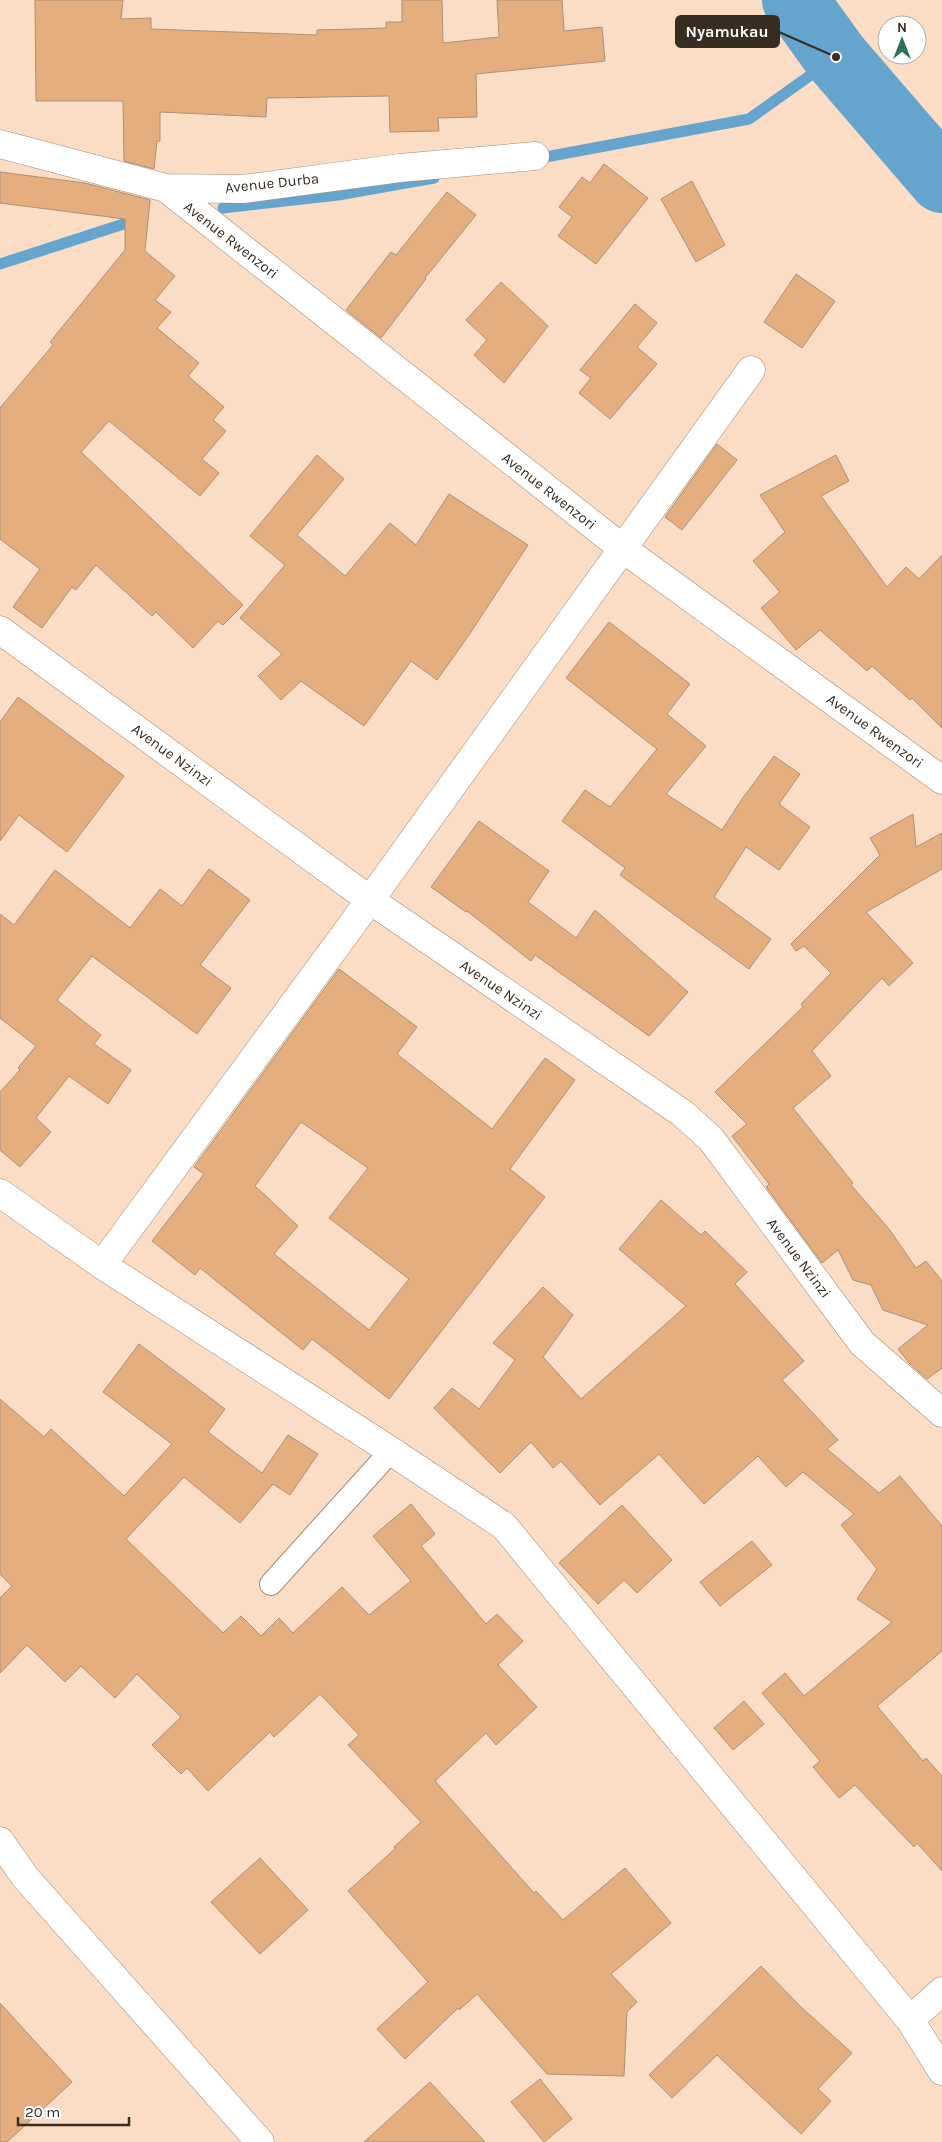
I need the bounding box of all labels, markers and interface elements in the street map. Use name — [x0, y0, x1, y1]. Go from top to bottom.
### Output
north arrow — [877, 15, 927, 65]
callout: Nyamukau — [676, 16, 779, 47]
text: N — [897, 19, 907, 36]
text: Nyamukau — [686, 22, 768, 41]
street label: Avenue Durba — [224, 169, 320, 197]
street label: Avenue Rwenzori — [180, 198, 282, 282]
street label: Avenue Rwenzori — [498, 449, 600, 533]
street label: Avenue Rwenzori — [823, 690, 927, 772]
street label: Avenue Nzinzi — [128, 720, 216, 790]
street label: Avenue Nzinzi — [456, 956, 546, 1024]
street label: Avenue Nzinzi — [763, 1214, 835, 1302]
scale bar — [18, 2094, 129, 2126]
text: 20 m — [25, 2103, 60, 2121]

